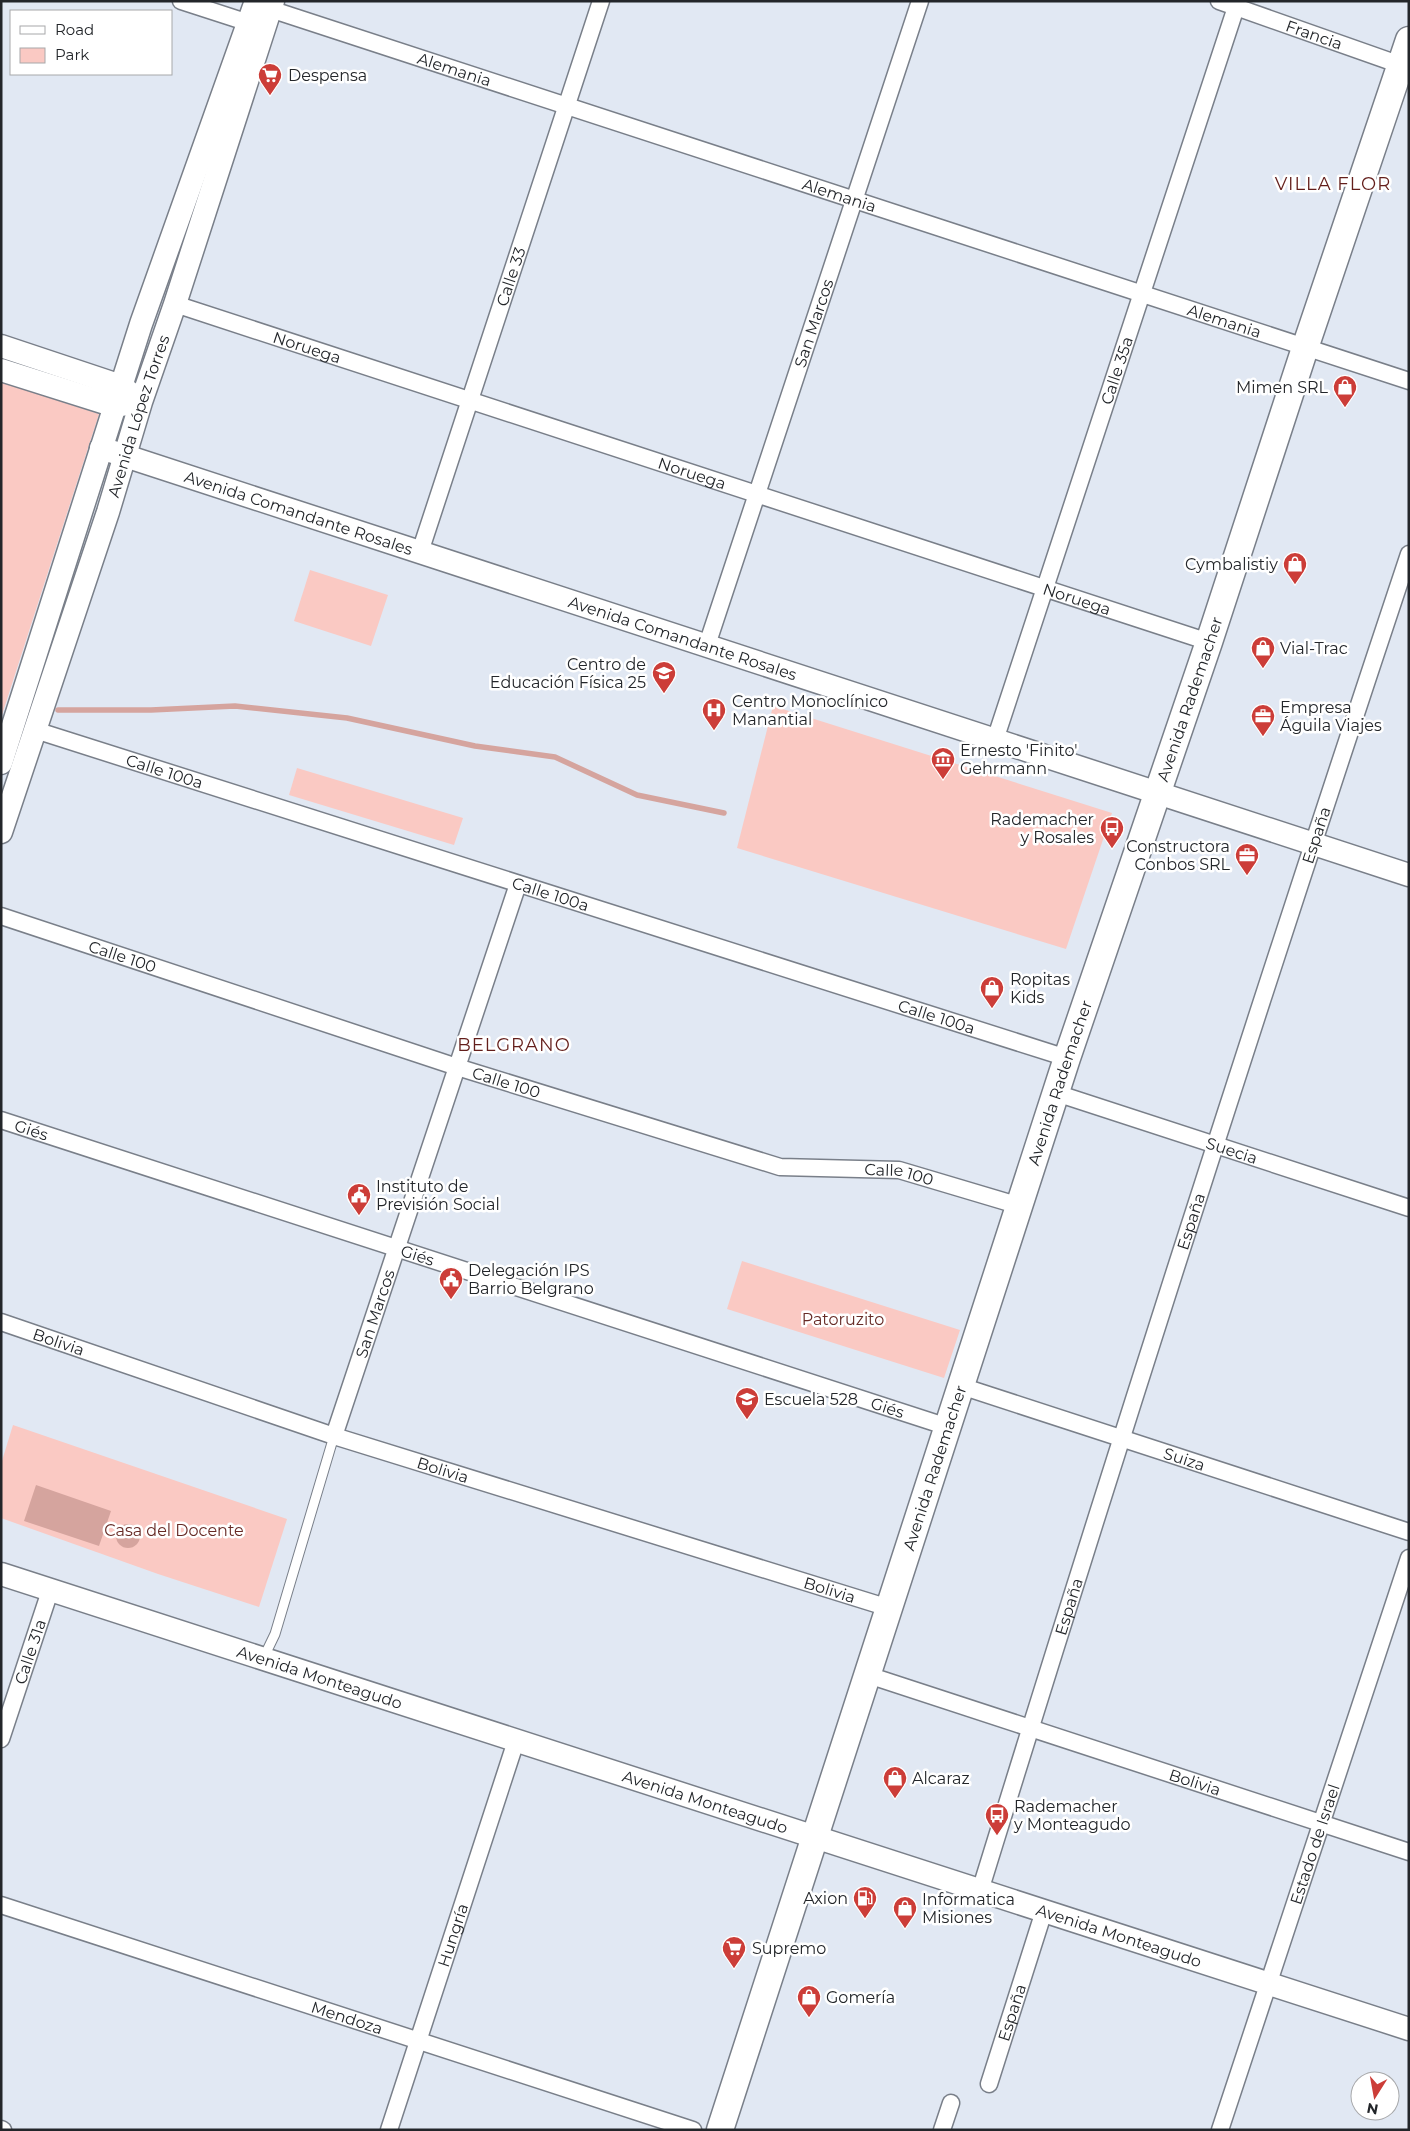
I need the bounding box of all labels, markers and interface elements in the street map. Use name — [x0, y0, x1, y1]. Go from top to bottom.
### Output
legend — [10, 10, 172, 75]
street label: Francia — [1283, 16, 1345, 54]
text: Road — [55, 20, 94, 39]
text: Park — [55, 45, 89, 64]
street label: Alemania — [415, 49, 494, 91]
supermarket icon: Despensa — [257, 62, 283, 96]
place label: Despensa — [288, 66, 367, 85]
district label: VILLA FLOR — [1275, 173, 1391, 195]
street label: Alemania — [800, 175, 879, 216]
street label: Calle 33 — [492, 245, 530, 309]
street label: San Marcos — [790, 276, 837, 370]
street label: Alemania — [1185, 300, 1264, 342]
street label: Noruega — [271, 328, 343, 368]
street label: Avenida López Torres — [104, 332, 174, 500]
street label: Calle 35a — [1097, 334, 1137, 407]
shop icon: Mimen SRL — [1332, 374, 1358, 408]
place label: Mimen SRL — [1236, 378, 1329, 397]
street label: Noruega — [656, 454, 728, 493]
street label: Avenida Comandante Rosales — [182, 467, 415, 559]
shop icon: Cymbalistiy — [1282, 551, 1308, 585]
place label: Cymbalistiy — [1185, 555, 1278, 574]
street label: Noruega — [1040, 579, 1113, 619]
street label: Avenida Comandante Rosales — [566, 592, 799, 685]
street label: Avenida Rademacher — [1153, 615, 1227, 784]
shop icon: Vial-Trac — [1250, 635, 1276, 669]
place label: Vial-Trac — [1280, 639, 1348, 658]
place label: Centro de Educación Física 25 — [490, 655, 646, 692]
school or university icon: Centro de Educación Física 25 — [651, 660, 677, 694]
place label: Centro Monoclínico Manantial — [732, 692, 888, 729]
hospital icon: Centro Monoclínico Manantial — [701, 697, 727, 731]
place label: Empresa Águila Viajes — [1280, 698, 1382, 735]
office icon: Empresa Águila Viajes — [1250, 703, 1276, 737]
place label: Ernesto 'Finito' Gehrmann — [960, 741, 1078, 778]
museum icon: Ernesto 'Finito' Gehrmann — [930, 746, 956, 780]
street label: Calle 100a — [124, 751, 205, 793]
street label: España — [1298, 804, 1335, 866]
place label: Rademacher y Rosales — [990, 810, 1094, 847]
bus stop icon: Rademacher y Rosales — [1099, 815, 1125, 849]
place label: Constructora Conbos SRL — [1126, 837, 1231, 874]
office icon: Constructora Conbos SRL — [1234, 842, 1260, 876]
street label: Calle 100a — [510, 873, 591, 915]
street label: Calle 100 — [86, 937, 159, 977]
place label: Ropitas Kids — [1010, 970, 1070, 1007]
shop icon: Ropitas Kids — [979, 975, 1005, 1009]
street label: Calle 100a — [896, 996, 977, 1038]
street label: Avenida Rademacher — [1024, 998, 1096, 1168]
district label: BELGRANO — [457, 1034, 571, 1056]
street label: Calle 100 — [470, 1063, 543, 1102]
street label: Giés — [12, 1116, 51, 1145]
street label: Suecia — [1204, 1134, 1260, 1168]
street label: Calle 100 — [864, 1160, 936, 1190]
place label: Instituto de Previsión Social — [376, 1177, 500, 1214]
public building icon: Instituto de Previsión Social — [346, 1182, 372, 1216]
street label: España — [1173, 1191, 1209, 1252]
street label: Giés — [398, 1241, 437, 1270]
place label: Delegación IPS Barrio Belgrano — [468, 1261, 594, 1298]
public building icon: Delegación IPS Barrio Belgrano — [438, 1266, 464, 1300]
street label: San Marcos — [352, 1267, 399, 1360]
park label: Patoruzito — [802, 1310, 884, 1329]
street label: Bolivia — [30, 1325, 87, 1360]
street label: Avenida Rademacher — [899, 1383, 970, 1553]
school or university icon: Escuela 528 — [734, 1386, 760, 1420]
place label: Escuela 528 — [764, 1390, 858, 1409]
street label: Giés — [868, 1394, 907, 1422]
street label: Suiza — [1161, 1444, 1207, 1475]
street label: Bolivia — [415, 1453, 471, 1487]
park label: Casa del Docente — [104, 1521, 244, 1540]
street label: Bolivia — [801, 1573, 858, 1607]
street label: España — [1051, 1576, 1087, 1638]
street label: Calle 31a — [11, 1617, 50, 1687]
street label: Avenida Monteagudo — [235, 1642, 405, 1713]
shop icon: Alcaraz — [882, 1765, 908, 1799]
street label: Bolivia — [1167, 1765, 1223, 1800]
street label: Avenida Monteagudo — [620, 1766, 790, 1838]
place label: Alcaraz — [912, 1769, 970, 1788]
street label: Estado de Israel — [1286, 1782, 1344, 1907]
place label: Rademacher y Monteagudo — [1013, 1797, 1131, 1834]
bus stop icon: Rademacher y Monteagudo — [984, 1802, 1010, 1836]
fuel station icon: Axion — [852, 1885, 878, 1919]
place label: Axion — [803, 1889, 848, 1908]
place label: Informatica Misiones — [922, 1890, 1015, 1927]
shop icon: Informatica Misiones — [892, 1895, 918, 1929]
street label: Avenida Monteagudo — [1034, 1900, 1204, 1971]
street label: Hungría — [434, 1901, 472, 1969]
supermarket icon: Supremo — [721, 1935, 747, 1969]
place label: Supremo — [752, 1939, 826, 1958]
street label: España — [994, 1982, 1030, 2044]
shop icon: Gomería — [796, 1984, 822, 2018]
place label: Gomería — [826, 1988, 895, 2007]
street label: Mendoza — [309, 1998, 385, 2039]
north arrow — [1350, 2071, 1400, 2121]
text: N — [1365, 2099, 1380, 2119]

